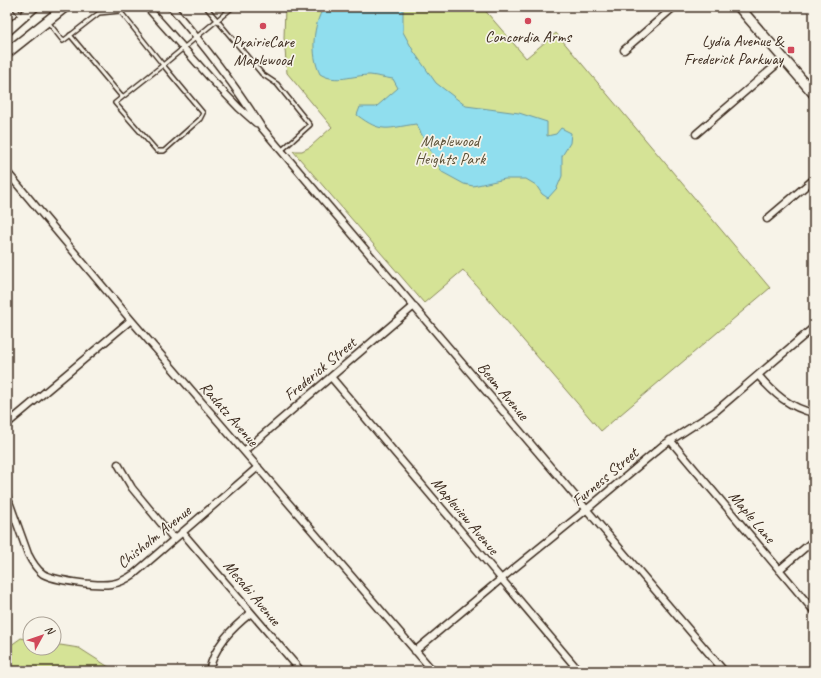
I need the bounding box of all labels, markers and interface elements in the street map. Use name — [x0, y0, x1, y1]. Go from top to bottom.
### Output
marker: Concordia Arms — [523, 16, 533, 26]
marker: PrairieCare Maplewood — [258, 21, 268, 31]
place label: Concordia Arms — [485, 27, 572, 47]
place label: Lydia Avenue & Frederick Parkway — [684, 31, 785, 69]
place label: PrairieCare Maplewood — [232, 32, 296, 70]
marker: Lydia Avenue & Frederick Parkway — [786, 45, 796, 55]
park label: Maplewood Heights Park — [415, 131, 486, 169]
street label: Frederick Street — [280, 332, 362, 405]
street label: Beam Avenue — [473, 358, 534, 425]
street label: Radatz Avenue — [196, 378, 264, 452]
street label: Furness Street — [568, 442, 644, 511]
street label: Mapleview Avenue — [427, 473, 504, 560]
street label: Maple Lane — [724, 487, 781, 549]
street label: Chisholm Avenue — [113, 500, 196, 573]
street label: Mesabi Avenue — [219, 556, 286, 631]
north arrow — [22, 616, 62, 656]
text: N — [42, 622, 59, 638]

